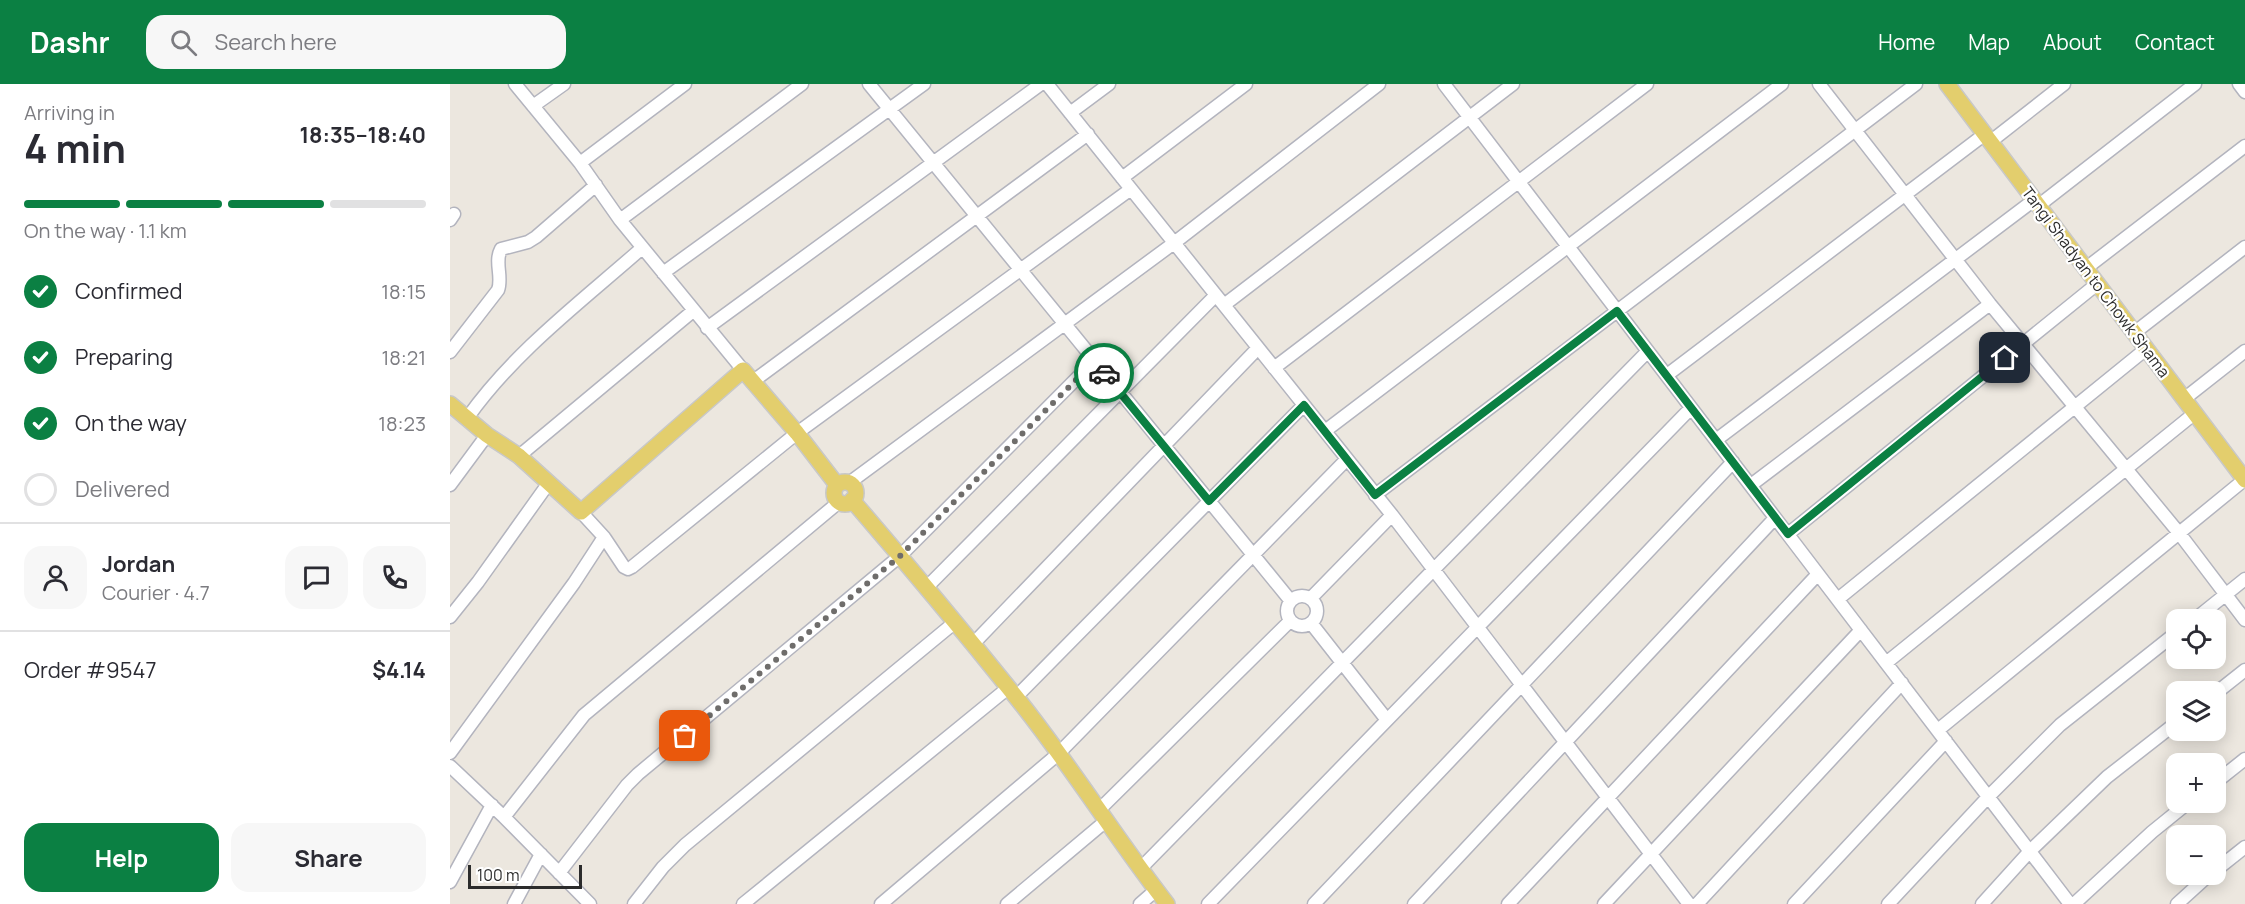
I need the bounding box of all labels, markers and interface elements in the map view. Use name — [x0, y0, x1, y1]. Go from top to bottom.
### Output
search box — [146, 15, 566, 69]
text: Dashr — [30, 23, 110, 61]
icon: search — [167, 26, 200, 59]
text: Search here — [215, 27, 337, 57]
text: Home — [1878, 28, 1935, 56]
text: Map — [1968, 28, 2010, 56]
text: About — [2043, 28, 2102, 56]
text: Contact — [2135, 28, 2215, 56]
text: Arriving in — [24, 99, 115, 126]
text: 18:35–18:40 — [299, 120, 426, 150]
text: 4 min — [24, 121, 126, 175]
street label: Tangi Shadyan to Chowk Shama — [2017, 182, 2175, 382]
text: On the way · 1.1 km — [24, 217, 187, 244]
icon: check — [24, 275, 57, 308]
text: Confirmed — [75, 276, 183, 306]
text: 18:15 — [381, 278, 426, 305]
pin — [1979, 332, 2030, 383]
icon: check — [24, 341, 57, 374]
icon: home — [1988, 341, 2021, 374]
text: Preparing — [75, 342, 173, 372]
courier — [1074, 343, 1134, 403]
text: 18:21 — [381, 344, 426, 371]
icon: car — [1088, 357, 1121, 390]
icon: check — [24, 407, 57, 440]
text: On the way — [75, 408, 187, 438]
text: 18:23 — [378, 410, 426, 437]
text: Delivered — [75, 474, 170, 504]
button: person — [24, 546, 87, 609]
button: chat — [285, 546, 348, 609]
button: phone — [363, 546, 426, 609]
text: Jordan — [102, 549, 175, 579]
text: Courier · 4.7 — [102, 579, 210, 606]
map controls — [2166, 609, 2226, 885]
button: locate — [2166, 609, 2226, 669]
text: Order #9547 — [24, 655, 156, 685]
text: $4.14 — [372, 655, 426, 685]
button: layers — [2166, 681, 2226, 741]
pin — [659, 710, 710, 761]
icon: bag — [668, 719, 701, 752]
button: + — [2166, 753, 2226, 813]
button: Help — [24, 823, 219, 892]
button: Share — [231, 823, 426, 892]
button: − — [2166, 825, 2226, 885]
scale bar — [468, 862, 582, 890]
text: 100 m — [477, 864, 520, 886]

